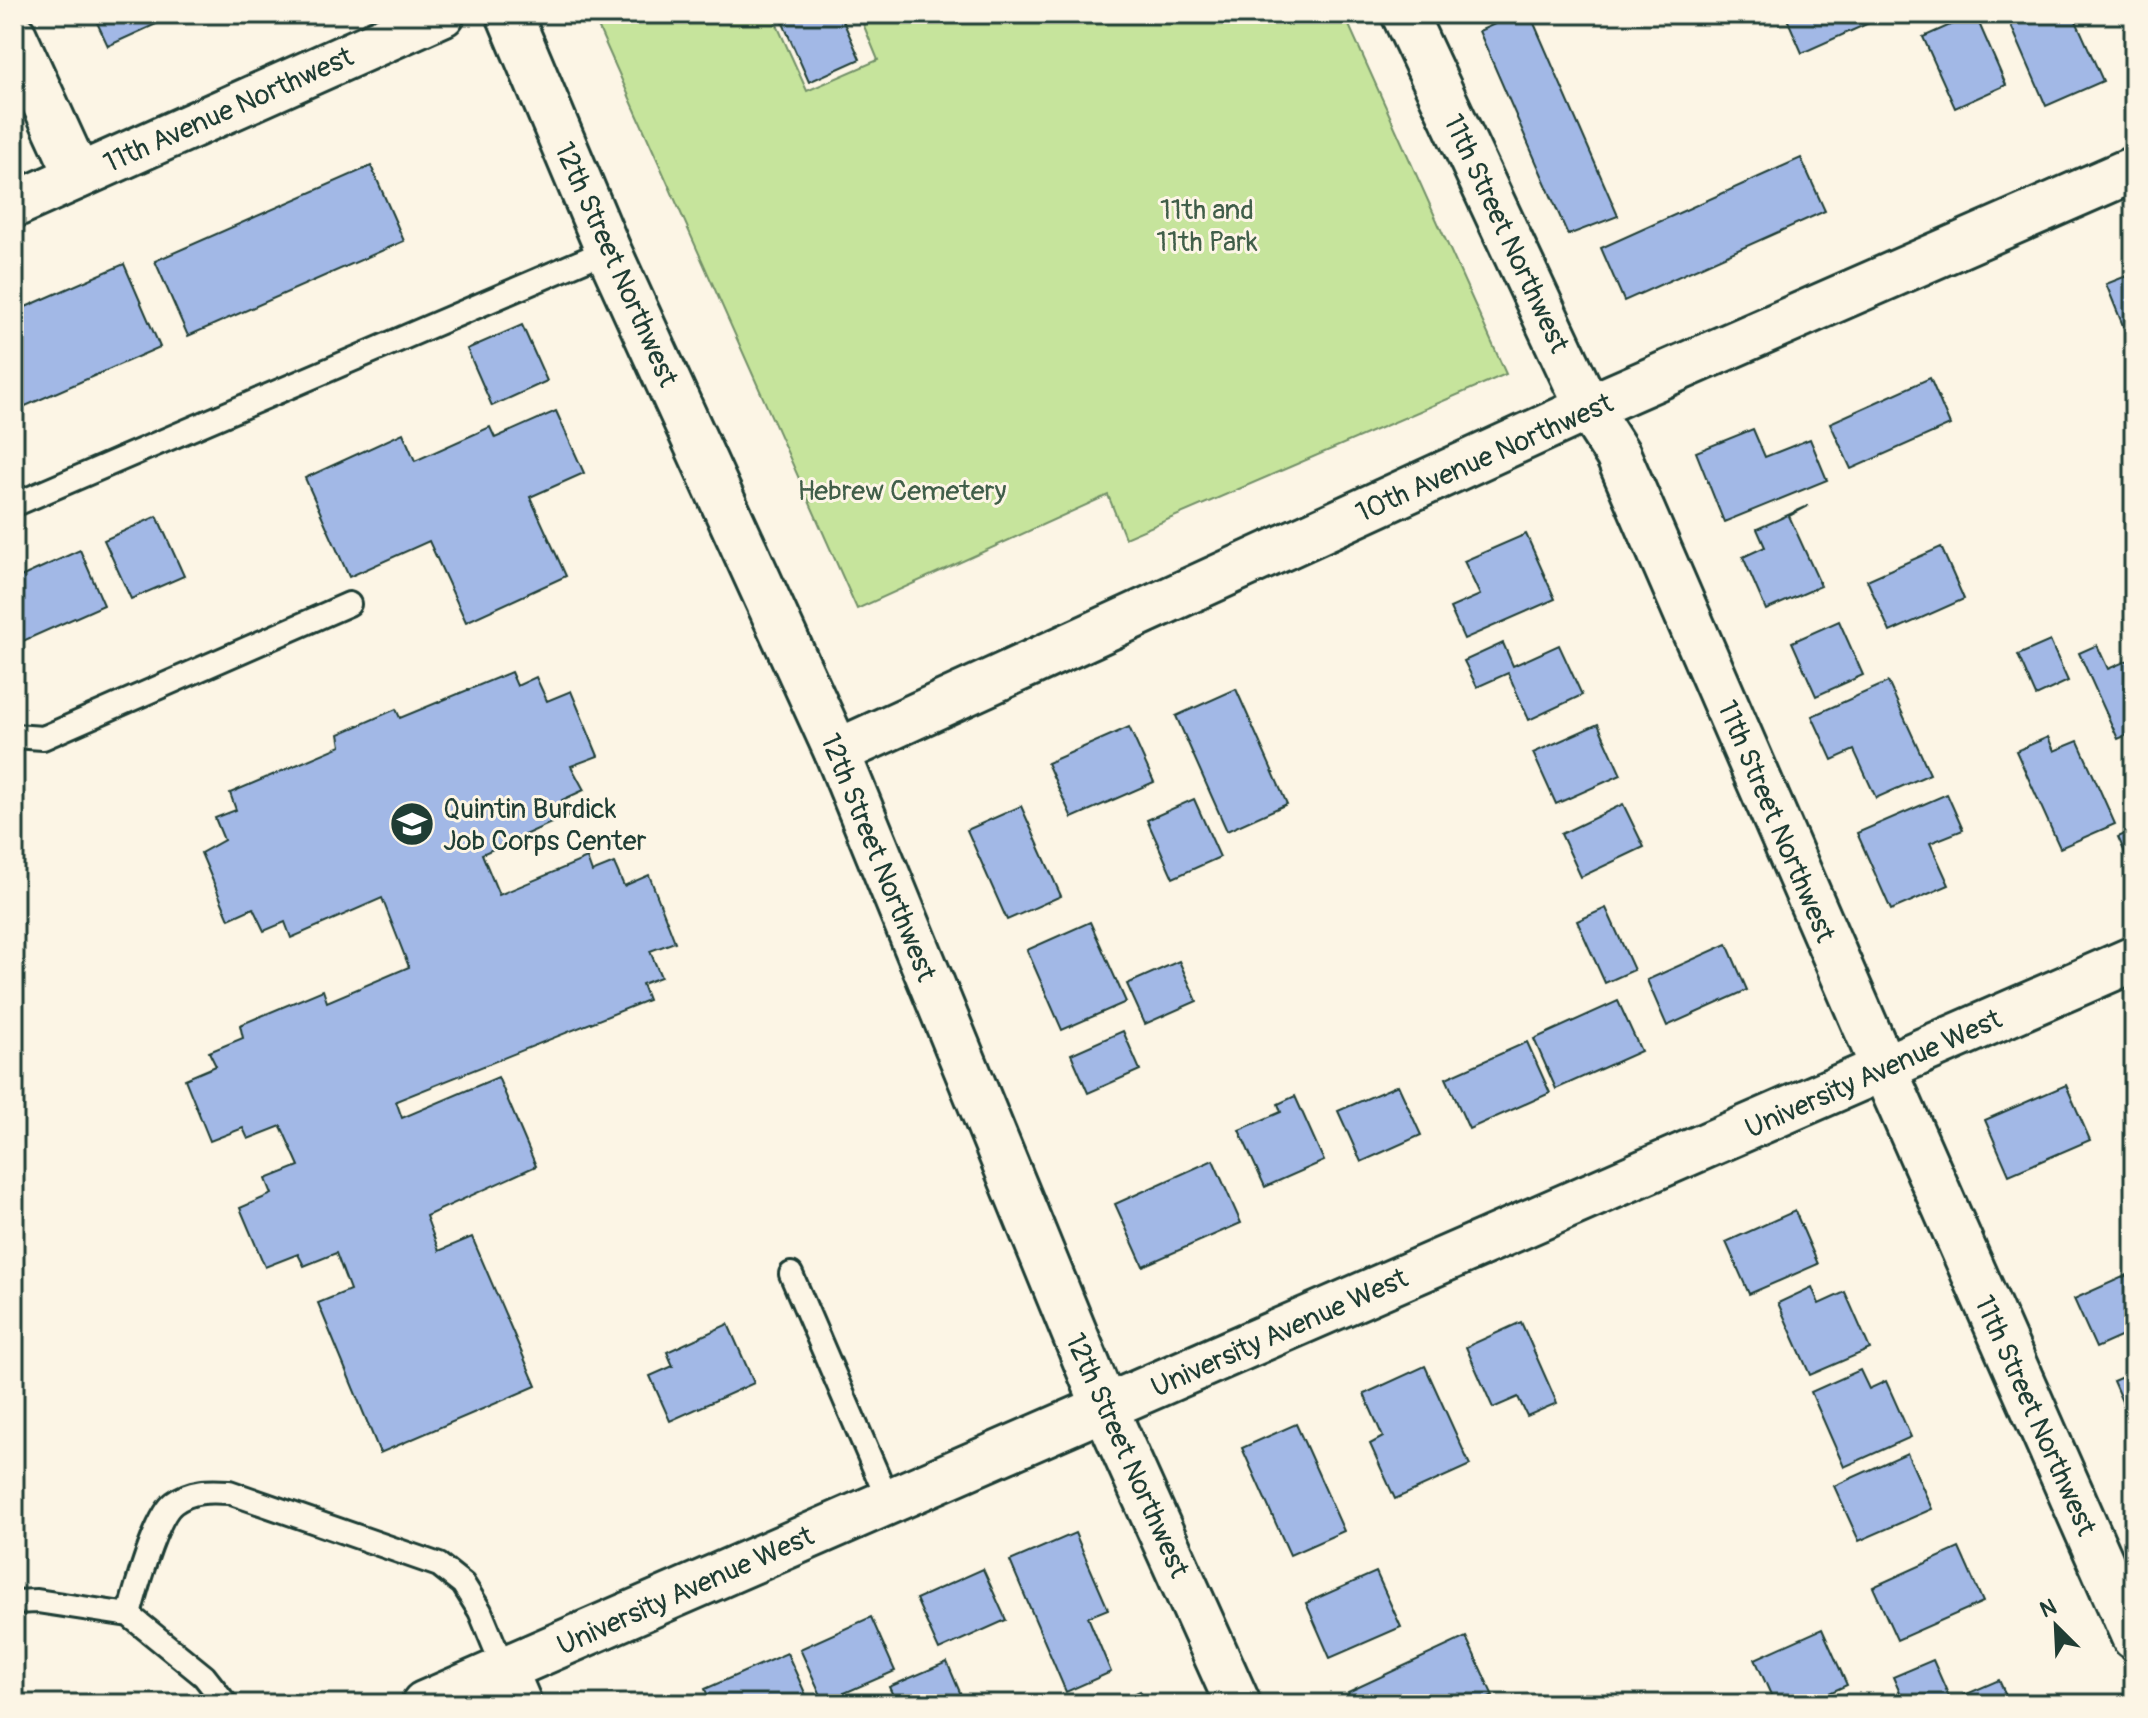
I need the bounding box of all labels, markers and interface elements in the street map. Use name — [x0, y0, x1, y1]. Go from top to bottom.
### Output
street label: 11th Avenue Northwest — [98, 39, 359, 181]
street label: 11th Street Northwest — [1435, 109, 1577, 359]
street label: 12th Street Northwest — [546, 137, 686, 393]
park label: 11th and 11th Park — [1156, 193, 1258, 260]
street label: 10th Avenue Northwest — [1351, 386, 1619, 531]
park label: Hebrew Cemetery — [798, 474, 1006, 509]
street label: 11th Street Northwest — [1709, 695, 1843, 948]
street label: 12th Street Northwest — [812, 729, 944, 987]
place label: Quintin Burdick Job Corps Center — [443, 792, 647, 859]
school or university icon: Quintin Burdick Job Corps Center — [388, 800, 436, 848]
street label: University Avenue West — [1740, 1002, 2008, 1147]
street label: University Avenue West — [1146, 1261, 1414, 1406]
street label: 11th Street Northwest — [1966, 1290, 2104, 1542]
street label: 12th Street Northwest — [1057, 1328, 1197, 1584]
street label: University Avenue West — [552, 1519, 820, 1664]
north arrow — [2016, 1586, 2096, 1666]
text: N — [2036, 1593, 2061, 1624]

